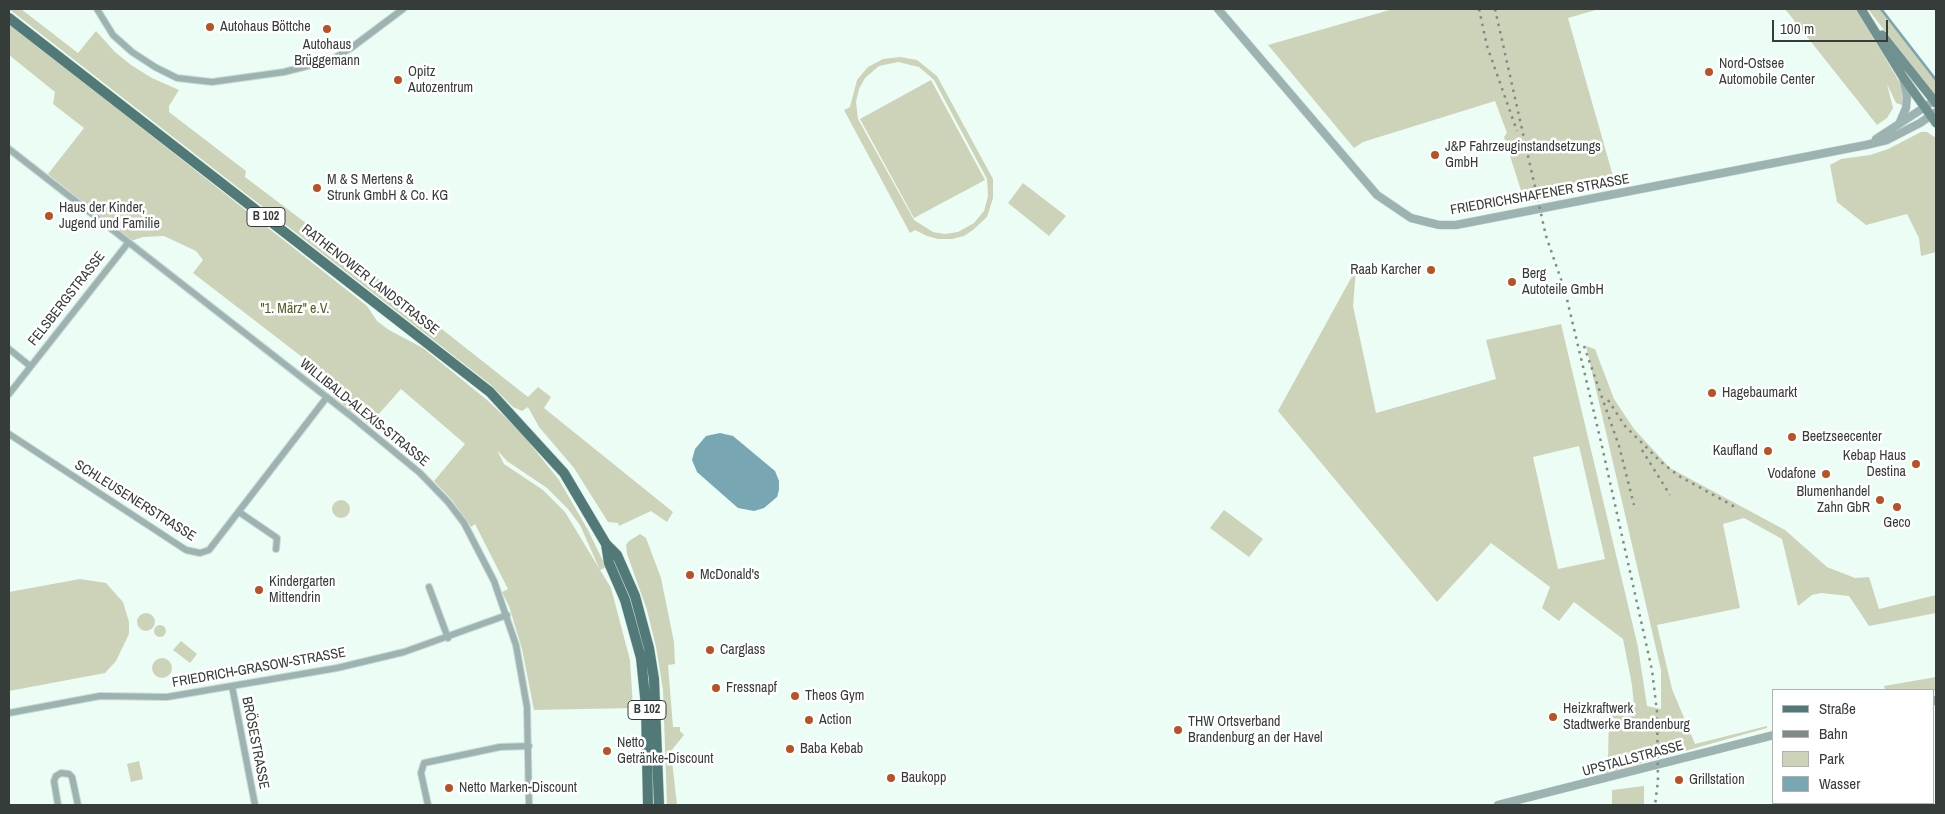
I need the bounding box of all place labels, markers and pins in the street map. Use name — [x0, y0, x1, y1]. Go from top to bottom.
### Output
place label: Autohaus Böttche — [220, 19, 311, 35]
marker: Autohaus Böttche — [204, 21, 216, 33]
marker: Autohaus Brüggemann — [321, 23, 333, 35]
place label: Autohaus Brüggemann — [294, 37, 360, 70]
place label: Nord-Ostsee Automobile Center — [1719, 56, 1815, 88]
place label: Opitz Autozentrum — [408, 64, 473, 96]
marker: Nord-Ostsee Automobile Center — [1703, 66, 1715, 78]
marker: Opitz Autozentrum — [392, 74, 404, 86]
place label: J&P Fahrzeuginstandsetzungs GmbH — [1445, 139, 1601, 172]
marker: J&P Fahrzeuginstandsetzungs GmbH — [1429, 149, 1441, 161]
place label: M & S Mertens & Strunk GmbH & Co. KG — [327, 172, 448, 204]
marker: M & S Mertens & Strunk GmbH & Co. KG — [311, 182, 323, 194]
place label: Haus der Kinder, Jugend und Familie — [59, 200, 160, 232]
marker: Haus der Kinder, Jugend und Familie — [43, 210, 55, 222]
place label: Raab Karcher — [1350, 262, 1421, 278]
marker: Raab Karcher — [1425, 264, 1437, 276]
place label: Berg Autoteile GmbH — [1522, 266, 1604, 298]
marker: Berg Autoteile GmbH — [1506, 276, 1518, 288]
place label: Hagebaumarkt — [1722, 385, 1797, 401]
marker: Hagebaumarkt — [1706, 387, 1718, 399]
place label: Beetzseecenter — [1802, 429, 1882, 445]
marker: Beetzseecenter — [1786, 431, 1798, 443]
place label: Kaufland — [1713, 443, 1758, 459]
marker: Kaufland — [1762, 445, 1774, 457]
place label: Kebap Haus Destina — [1843, 448, 1906, 481]
marker: Kebap Haus Destina — [1910, 458, 1922, 470]
place label: Vodafone — [1767, 466, 1816, 482]
marker: Vodafone — [1820, 468, 1832, 480]
place label: Blumenhandel Zahn GbR — [1797, 484, 1870, 516]
marker: Blumenhandel Zahn GbR — [1874, 494, 1886, 506]
marker: Geco — [1891, 501, 1903, 513]
place label: Geco — [1883, 515, 1911, 531]
place label: McDonald's — [700, 567, 760, 583]
marker: McDonald's — [684, 569, 696, 581]
place label: Kindergarten Mittendrin — [269, 574, 335, 606]
marker: Kindergarten Mittendrin — [253, 584, 265, 596]
place label: Carglass — [720, 642, 765, 658]
marker: Carglass — [704, 644, 716, 656]
place label: Fressnapf — [726, 680, 777, 696]
marker: Fressnapf — [710, 682, 722, 694]
place label: Theos Gym — [805, 688, 864, 704]
marker: Theos Gym — [789, 690, 801, 702]
place label: Heizkraftwerk Stadtwerke Brandenburg — [1563, 701, 1690, 734]
marker: Heizkraftwerk Stadtwerke Brandenburg — [1547, 711, 1559, 723]
place label: Action — [819, 712, 852, 728]
marker: Action — [803, 714, 815, 726]
place label: THW Ortsverband Brandenburg an der Havel — [1188, 714, 1323, 746]
marker: THW Ortsverband Brandenburg an der Havel — [1172, 724, 1184, 736]
place label: Netto Getränke-Discount — [617, 735, 713, 768]
place label: Baba Kebab — [800, 741, 863, 757]
marker: Baba Kebab — [784, 743, 796, 755]
marker: Netto Getränke-Discount — [601, 745, 613, 757]
place label: Baukopp — [901, 770, 946, 786]
marker: Baukopp — [885, 772, 897, 784]
place label: Grillstation — [1689, 772, 1745, 788]
marker: Grillstation — [1673, 774, 1685, 786]
place label: Netto Marken-Discount — [459, 780, 577, 796]
marker: Netto Marken-Discount — [443, 782, 455, 794]

